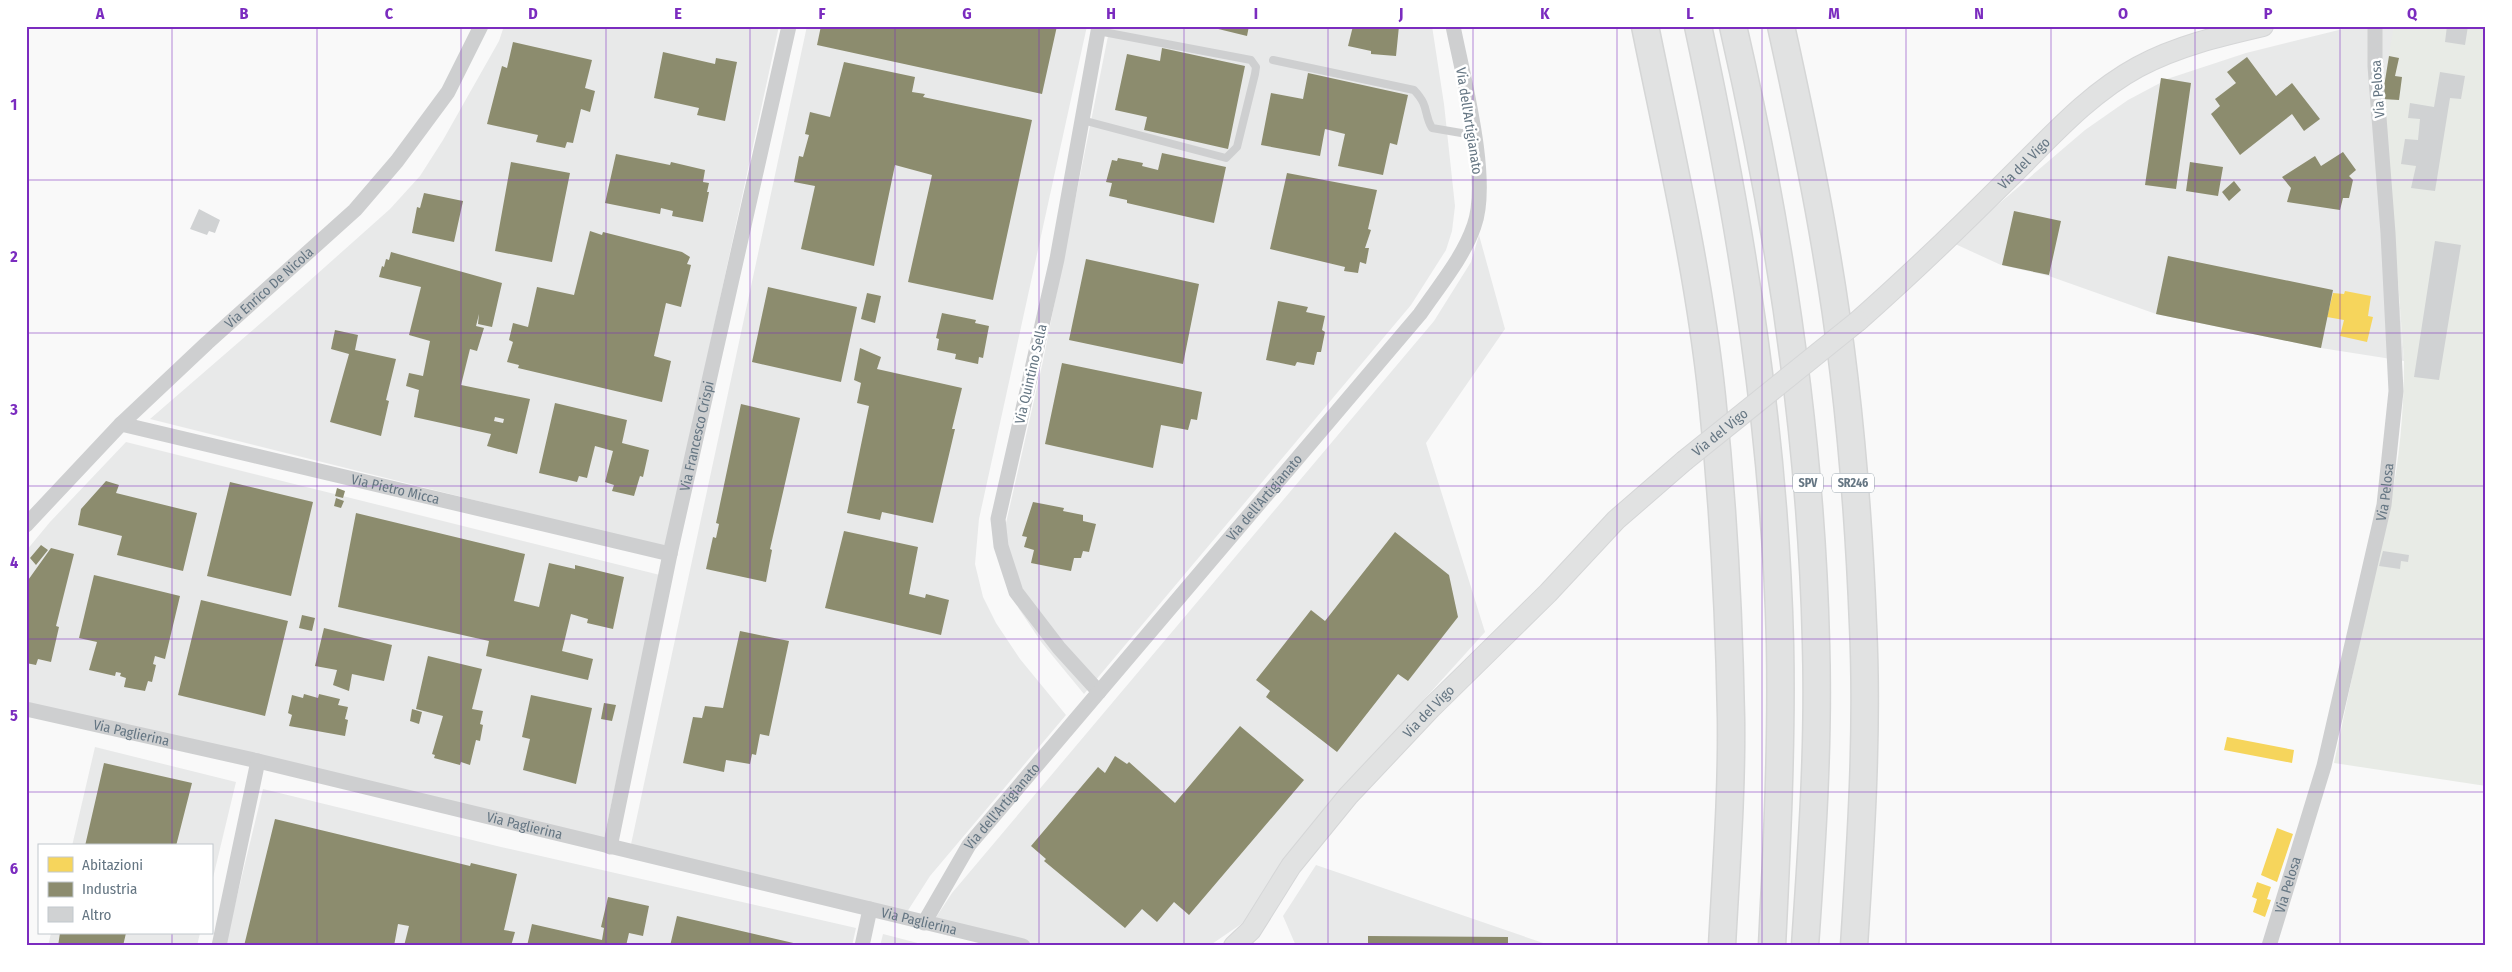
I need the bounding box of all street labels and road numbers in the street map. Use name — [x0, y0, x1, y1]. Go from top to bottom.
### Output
street label: Via Pelosa — [2367, 59, 2389, 119]
street label: Via dell'Artigianato — [1452, 66, 1486, 176]
street label: Via del Vigo — [1994, 134, 2053, 193]
street label: Via Enrico De Nicola — [221, 243, 317, 332]
street label: Via Quintino Sella — [1011, 322, 1051, 426]
street label: Via Francesco Crispi — [676, 379, 717, 493]
street label: Via del Vigo — [1689, 405, 1751, 460]
street label: Via dell'Artigianato — [1223, 451, 1306, 544]
street label: Via Pelosa — [2372, 462, 2397, 523]
street label: Via Pietro Micca — [349, 470, 441, 508]
road number: SPV — [1793, 473, 1823, 492]
road number: SR246 — [1832, 473, 1874, 492]
street label: Via del Vigo — [1399, 681, 1458, 741]
street label: Via Paglierina — [92, 716, 171, 749]
street label: Via dell'Artigianato — [960, 759, 1044, 853]
street label: Via Paglierina — [485, 808, 564, 843]
street label: Via Pelosa — [2271, 854, 2304, 915]
street label: Via Paglierina — [879, 904, 959, 938]

